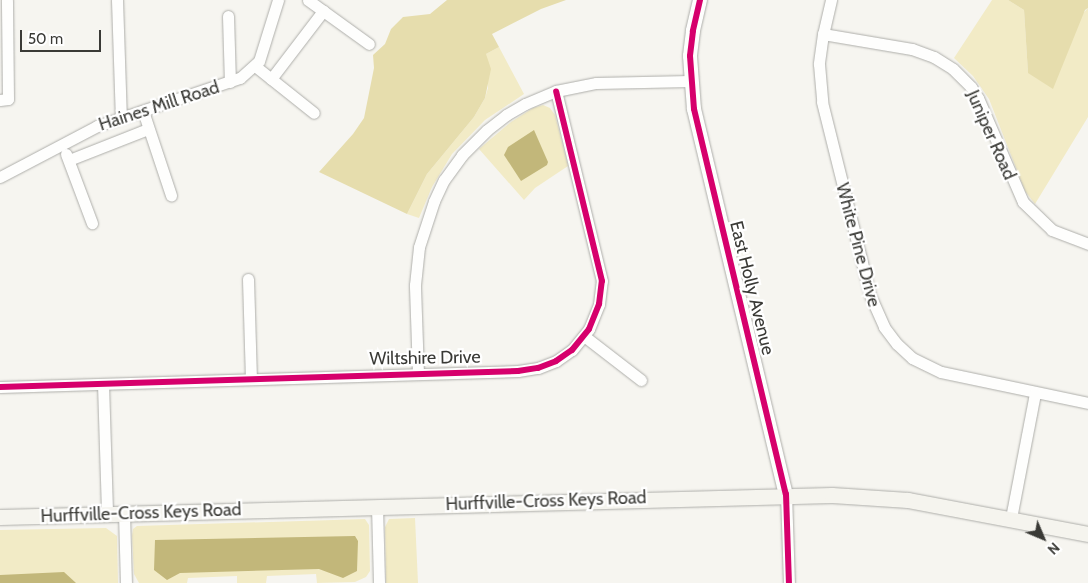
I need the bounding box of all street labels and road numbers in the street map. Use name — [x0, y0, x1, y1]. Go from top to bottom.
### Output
street label: Haines Mill Road — [96, 76, 222, 136]
street label: Juniper Road — [962, 87, 1020, 183]
street label: White Pine Drive — [831, 181, 885, 309]
street label: East Holly Avenue — [725, 219, 779, 357]
street label: Wiltshire Drive — [369, 346, 481, 370]
street label: Hurffville-Cross Keys Road — [445, 487, 647, 515]
street label: Hurffville-Cross Keys Road — [40, 499, 242, 527]

